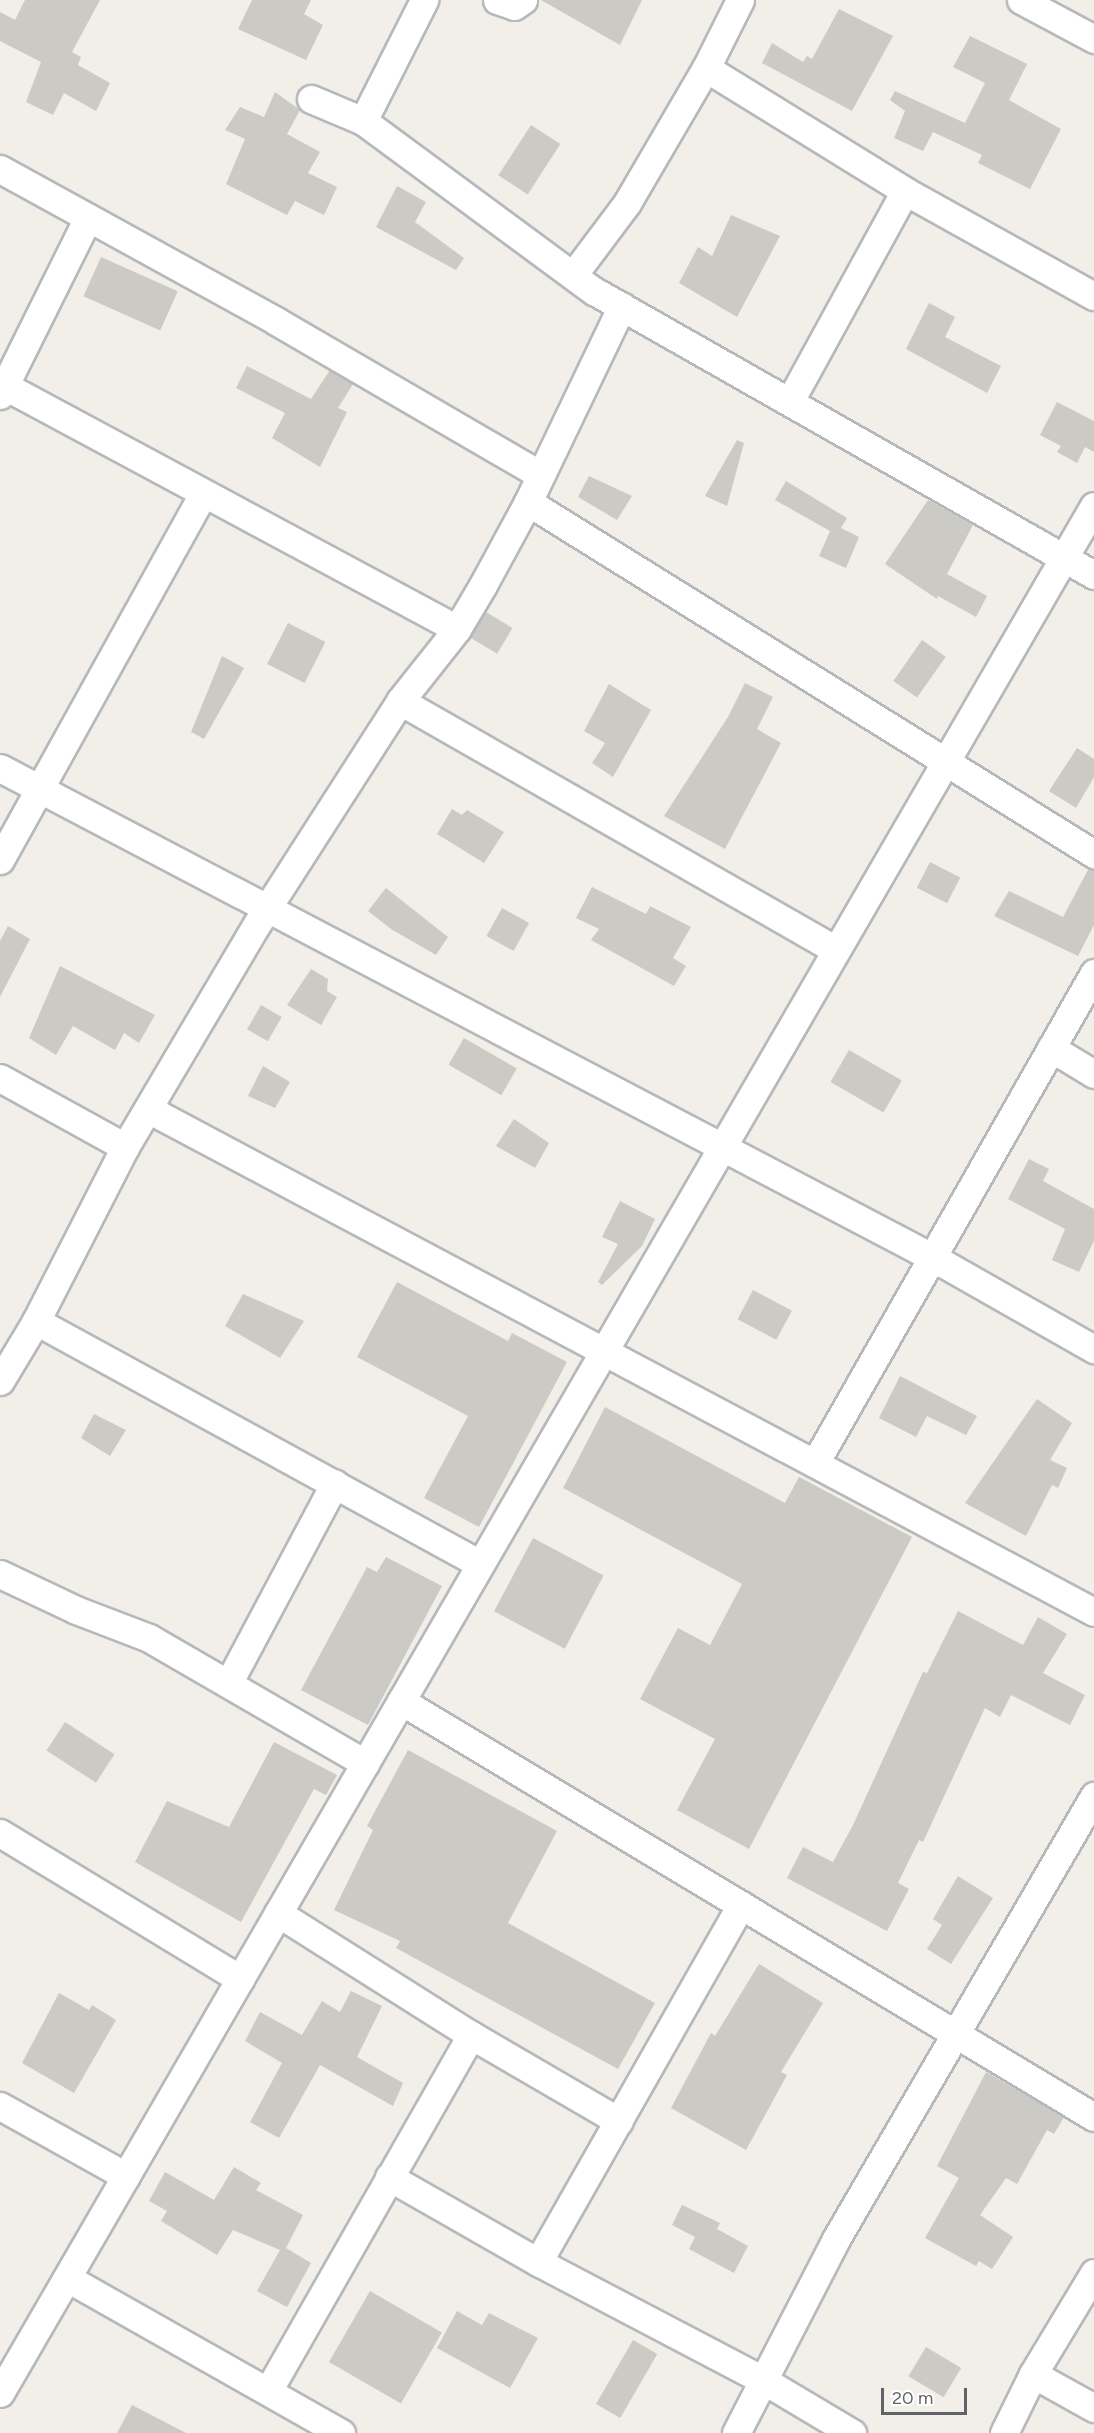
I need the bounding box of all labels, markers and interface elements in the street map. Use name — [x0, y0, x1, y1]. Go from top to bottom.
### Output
scale bar — [884, 2376, 970, 2414]
text: 20 m — [892, 2387, 933, 2409]

